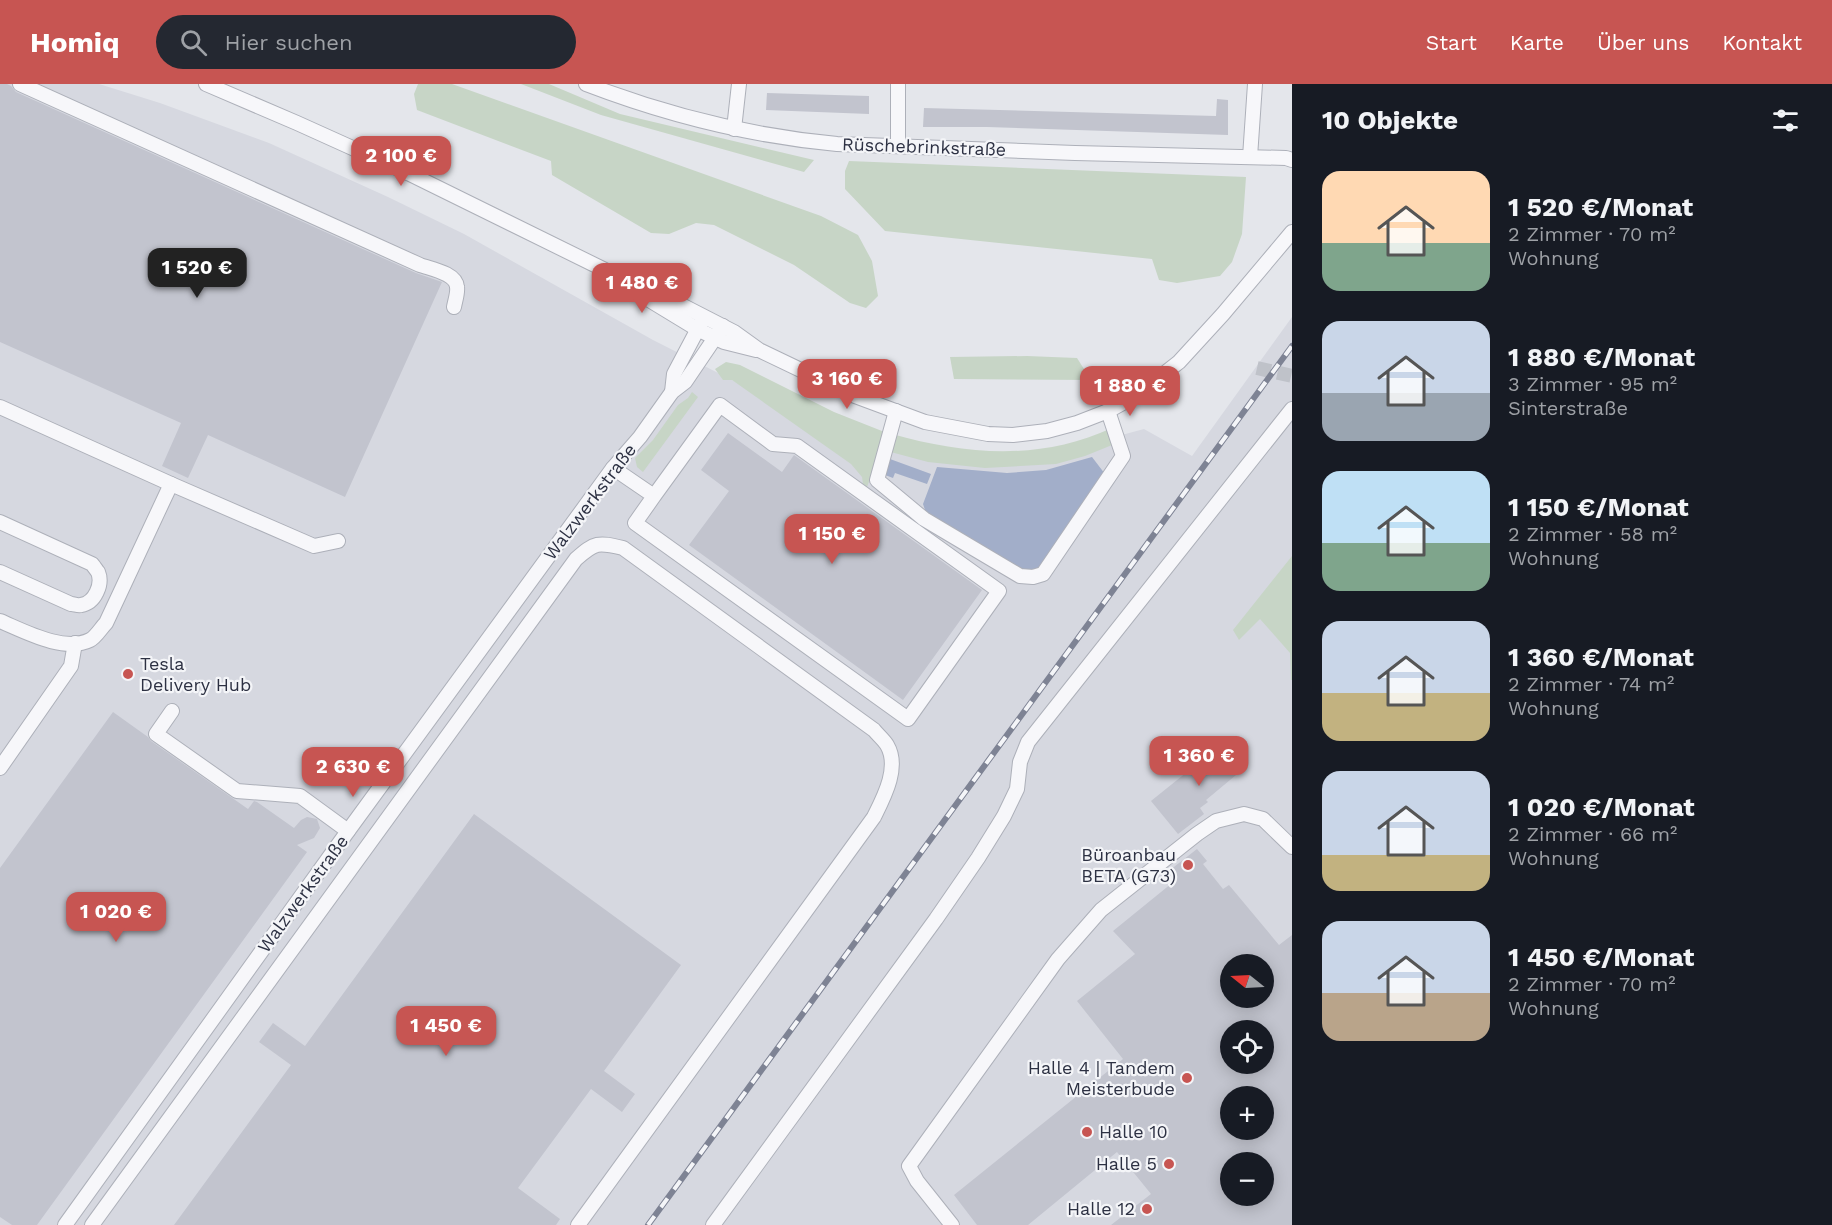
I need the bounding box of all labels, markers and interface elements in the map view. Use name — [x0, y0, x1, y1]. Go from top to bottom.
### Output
search box — [156, 15, 576, 69]
text: Homiq — [30, 26, 120, 59]
icon: search — [177, 26, 210, 59]
text: Hier suchen — [225, 30, 353, 55]
text: Start — [1426, 30, 1477, 55]
text: Karte — [1510, 30, 1564, 55]
text: Über uns — [1597, 30, 1689, 55]
text: Kontakt — [1722, 30, 1802, 55]
icon: filters — [1769, 104, 1802, 137]
text: 10 Objekte — [1322, 105, 1458, 135]
street label: Rüschebrinkstraße — [842, 133, 1007, 160]
pin: 2 100 € — [346, 136, 456, 187]
text: 2 100 € — [365, 143, 437, 167]
text: 1 520 €/Monat — [1508, 192, 1693, 222]
icon: home — [1370, 195, 1442, 267]
text: 2 Zimmer · 70 m² — [1508, 222, 1676, 246]
text: Wohnung — [1508, 246, 1599, 270]
pin: 1 520 € — [142, 248, 252, 299]
text: 1 520 € — [162, 255, 232, 279]
pin: 1 480 € — [587, 263, 697, 314]
text: 1 480 € — [606, 270, 678, 294]
text: 1 880 €/Monat — [1508, 342, 1695, 372]
icon: home — [1370, 345, 1442, 417]
pin: 3 160 € — [792, 359, 902, 410]
text: 3 160 € — [812, 366, 883, 390]
pin: 1 880 € — [1075, 366, 1185, 417]
text: 3 Zimmer · 95 m² — [1508, 372, 1677, 396]
text: 1 880 € — [1094, 373, 1166, 397]
text: Sinterstraße — [1508, 396, 1628, 420]
street label: Walzwerkstraße — [539, 439, 640, 564]
text: 1 150 €/Monat — [1508, 492, 1689, 522]
icon: home — [1370, 495, 1442, 567]
pin: 1 150 € — [777, 514, 887, 565]
text: 1 150 € — [798, 521, 866, 545]
text: 2 Zimmer · 58 m² — [1508, 522, 1677, 546]
text: Wohnung — [1508, 546, 1599, 570]
text: 1 360 €/Monat — [1508, 642, 1694, 672]
icon: home — [1370, 645, 1442, 717]
place label: Tesla Delivery Hub — [140, 653, 251, 695]
marker: Tesla Delivery Hub — [121, 667, 135, 681]
text: 2 Zimmer · 74 m² — [1508, 672, 1674, 696]
text: Wohnung — [1508, 696, 1599, 720]
pin: 1 360 € — [1144, 736, 1254, 787]
text: 1 360 € — [1163, 743, 1235, 767]
pin: 2 630 € — [298, 747, 408, 798]
text: 2 630 € — [316, 754, 390, 778]
text: 1 020 €/Monat — [1508, 792, 1695, 822]
icon: home — [1370, 795, 1442, 867]
text: 2 Zimmer · 66 m² — [1508, 822, 1677, 846]
street label: Walzwerkstraße — [253, 831, 352, 957]
place label: Büroanbau BETA (G73) — [1081, 844, 1176, 886]
text: Wohnung — [1508, 846, 1599, 870]
marker: Büroanbau BETA (G73) — [1181, 858, 1195, 872]
pin: 1 020 € — [61, 892, 171, 943]
text: 1 020 € — [80, 899, 152, 923]
text: 1 450 €/Monat — [1508, 942, 1694, 972]
icon: home — [1370, 945, 1442, 1017]
north arrow — [1220, 954, 1274, 1008]
map controls — [1220, 954, 1274, 1206]
text: 2 Zimmer · 70 m² — [1508, 972, 1676, 996]
text: Wohnung — [1508, 996, 1599, 1020]
pin: 1 450 € — [391, 1006, 501, 1057]
text: 1 450 € — [410, 1013, 482, 1037]
button: locate — [1220, 1020, 1274, 1074]
place label: Halle 4 | Tandem Meisterbude — [1028, 1057, 1175, 1099]
marker: Halle 4 | Tandem Meisterbude — [1180, 1071, 1194, 1085]
button: + — [1220, 1086, 1274, 1140]
place label: Halle 10 — [1099, 1121, 1168, 1142]
marker: Halle 10 — [1080, 1125, 1094, 1139]
button: − — [1220, 1152, 1274, 1206]
place label: Halle 5 — [1096, 1153, 1157, 1174]
marker: Halle 5 — [1162, 1157, 1176, 1171]
place label: Halle 12 — [1067, 1198, 1135, 1219]
marker: Halle 12 — [1140, 1202, 1154, 1216]

